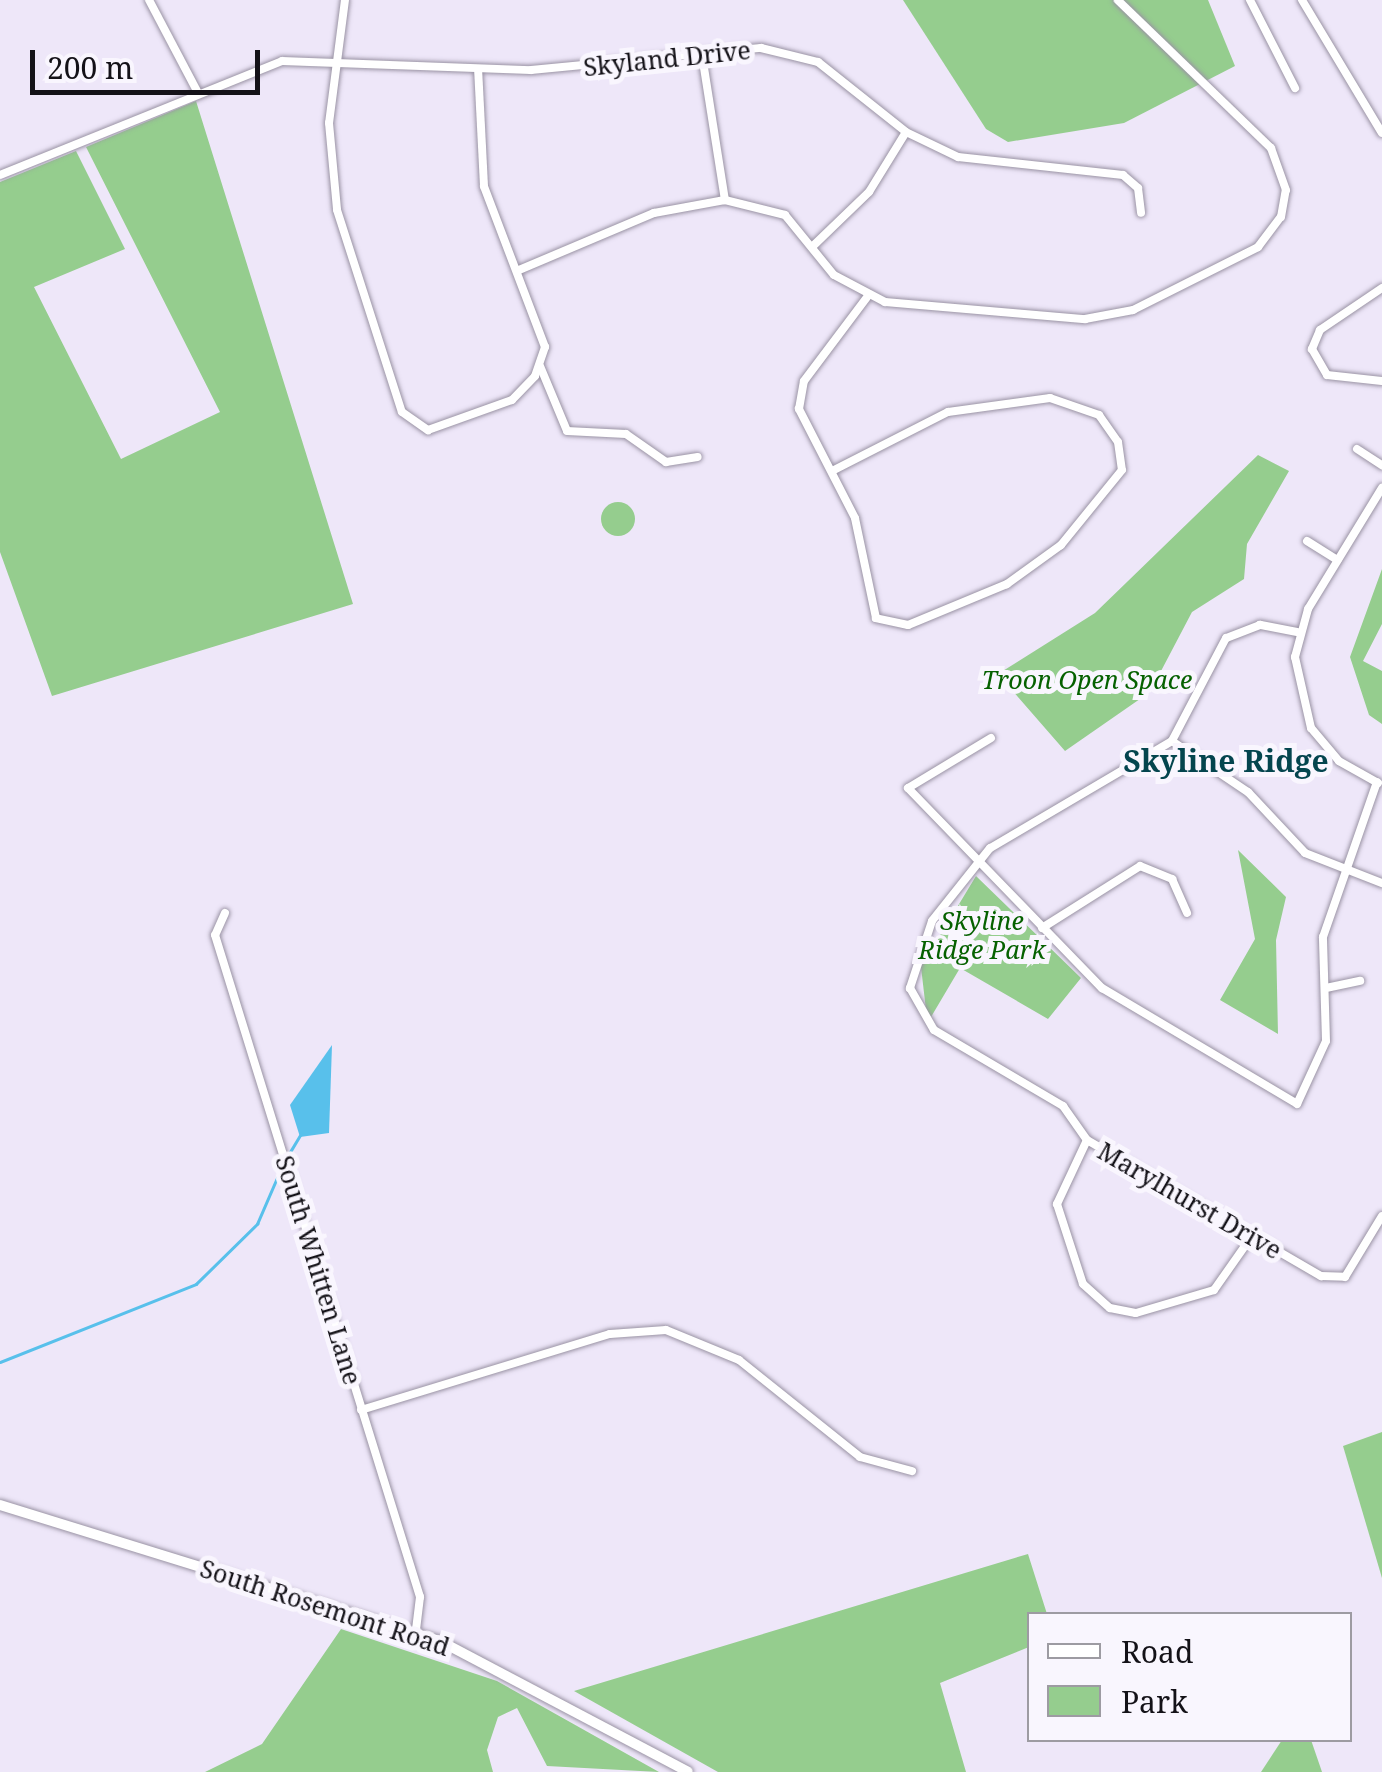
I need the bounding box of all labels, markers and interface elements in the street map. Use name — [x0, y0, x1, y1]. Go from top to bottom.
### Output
scale bar — [35, 30, 265, 92]
street label: Skyland Drive — [582, 34, 752, 82]
text: 200 m — [47, 47, 133, 88]
park label: Troon Open Space — [982, 664, 1192, 694]
district label: Skyline Ridge — [1123, 743, 1329, 779]
park label: Skyline Ridge Park — [918, 906, 1046, 965]
street label: Marylhurst Drive — [1093, 1135, 1287, 1265]
street label: South Whitten Lane — [270, 1152, 368, 1388]
street label: South Rosemont Road — [197, 1553, 453, 1661]
legend — [1027, 1612, 1352, 1742]
text: Road — [1121, 1631, 1193, 1672]
text: Park — [1121, 1681, 1188, 1722]

